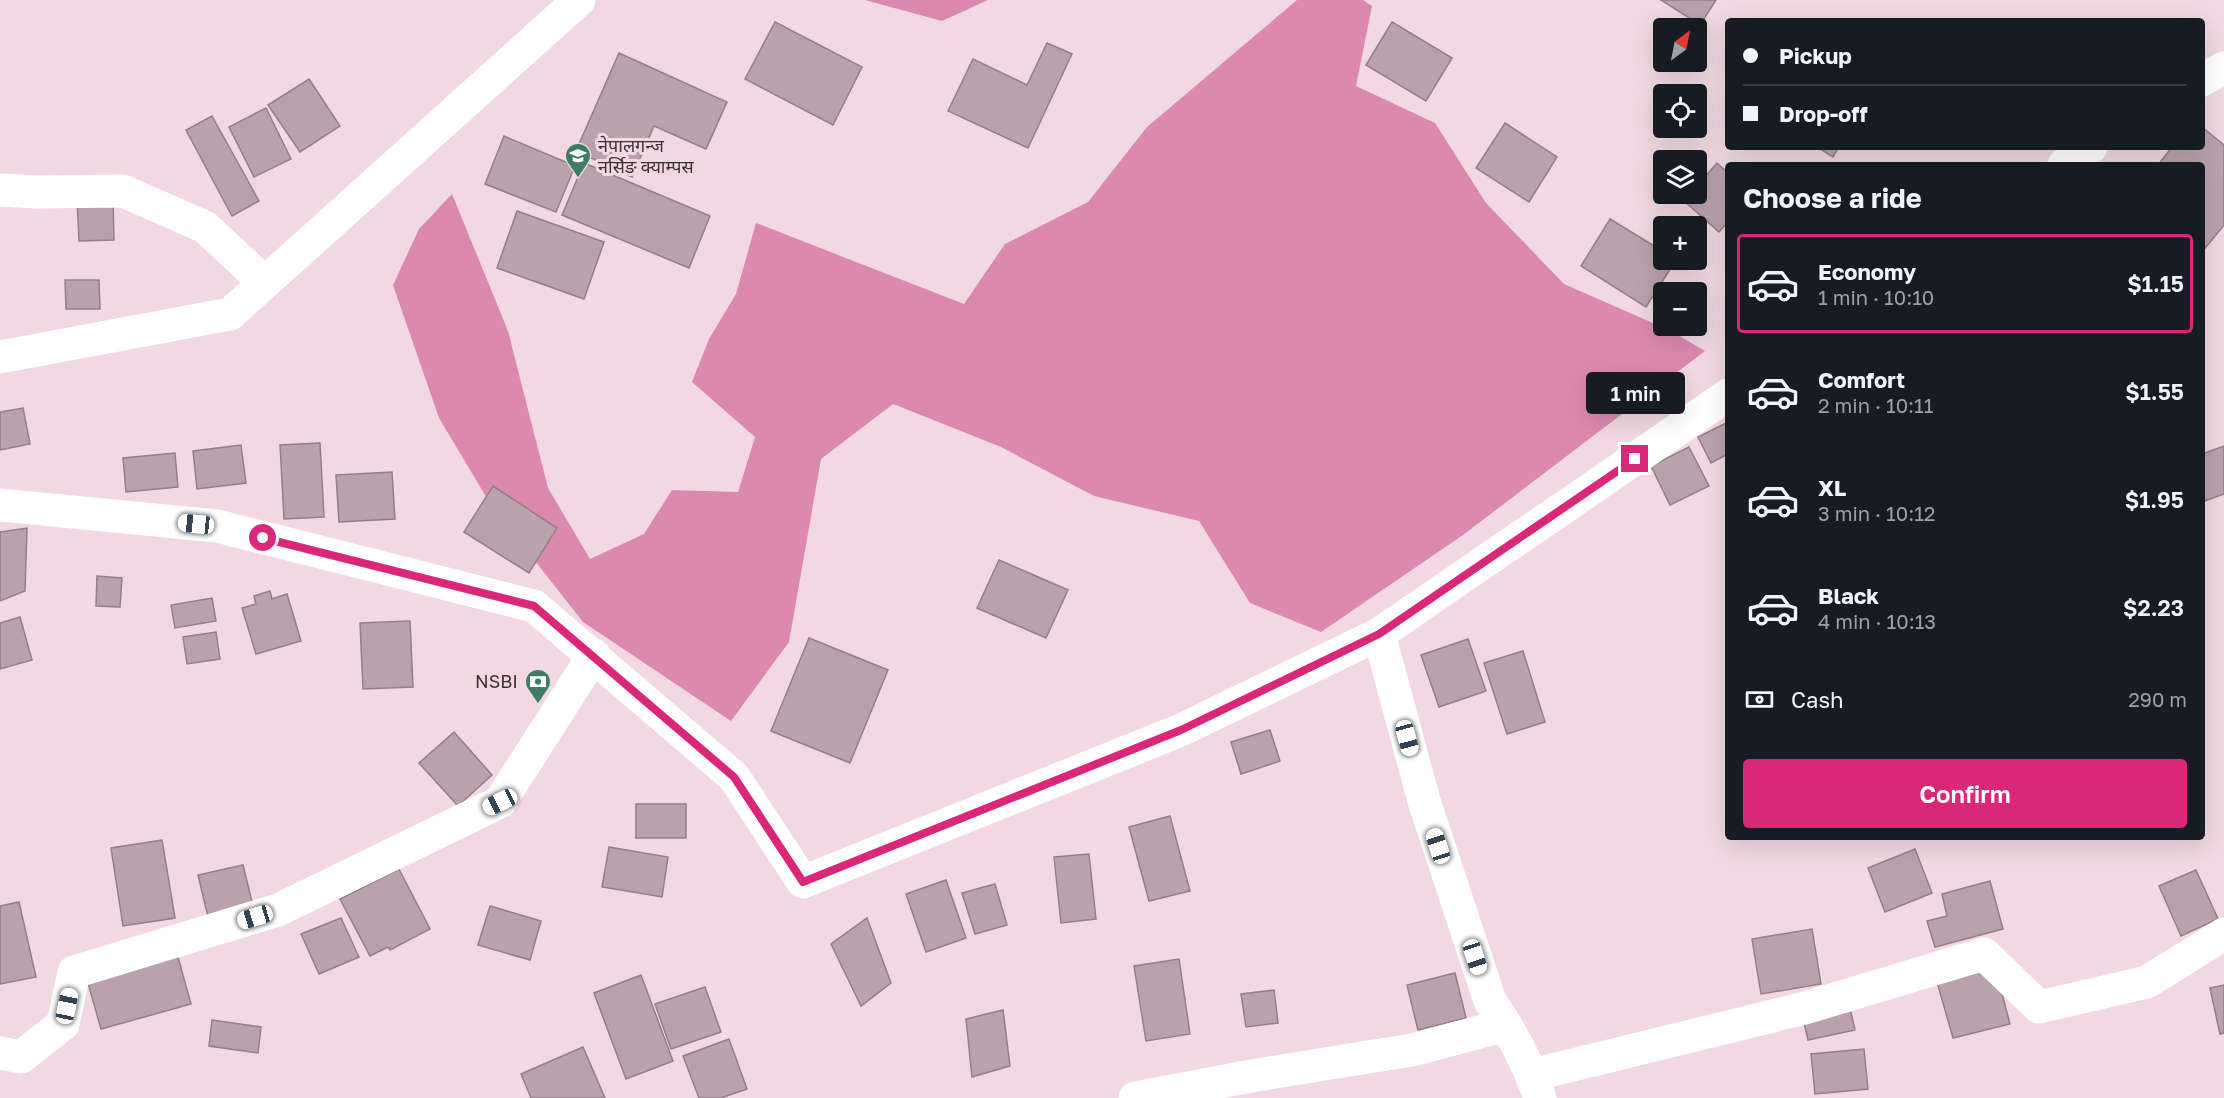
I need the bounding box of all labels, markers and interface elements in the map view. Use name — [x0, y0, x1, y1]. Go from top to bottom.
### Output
north arrow — [1653, 18, 1707, 72]
map controls — [1653, 18, 1707, 336]
text: Pickup — [1779, 42, 1852, 69]
button: locate — [1653, 84, 1707, 138]
text: Drop-off — [1779, 100, 1868, 127]
place label: नेपालगन्ज नर्सिङ क्याम्पस — [598, 134, 694, 177]
school or university icon: नेपालगन्ज नर्सिङ क्याम्पस — [563, 141, 593, 179]
button: layers — [1653, 150, 1707, 204]
text: Choose a ride — [1743, 182, 1922, 214]
button: + — [1653, 216, 1707, 270]
icon: car — [1746, 257, 1800, 311]
text: Economy — [1818, 258, 1916, 285]
text: $1.15 — [2127, 270, 2184, 297]
button: − — [1653, 282, 1707, 336]
text: 1 min · 10:10 — [1818, 285, 1934, 309]
icon: car — [1746, 365, 1800, 419]
text: Comfort — [1818, 366, 1905, 393]
callout: 1 min — [1586, 372, 1684, 414]
text: $1.55 — [2125, 378, 2184, 405]
text: 1 min — [1610, 381, 1661, 405]
text: 2 min · 10:11 — [1818, 393, 1933, 417]
route end — [1621, 445, 1648, 472]
icon: car — [1746, 473, 1800, 527]
text: XL — [1818, 474, 1846, 501]
text: $1.95 — [2125, 486, 2184, 513]
text: 3 min · 10:12 — [1818, 501, 1935, 525]
car — [177, 513, 215, 535]
route start — [249, 524, 276, 551]
icon: car — [1746, 581, 1800, 635]
text: Black — [1818, 582, 1879, 609]
text: $2.23 — [2123, 594, 2184, 621]
text: 4 min · 10:13 — [1818, 609, 1936, 633]
bank icon: NSBI — [523, 667, 553, 705]
place label: NSBI — [475, 670, 518, 692]
icon: cash — [1743, 683, 1776, 716]
text: Cash — [1791, 686, 1844, 713]
text: 290 m — [2128, 687, 2187, 711]
car — [1394, 718, 1420, 758]
button: Confirm — [1743, 759, 2187, 828]
car — [480, 786, 520, 818]
car — [1424, 826, 1452, 866]
car — [235, 903, 275, 931]
car — [1461, 937, 1489, 977]
car — [54, 987, 80, 1025]

